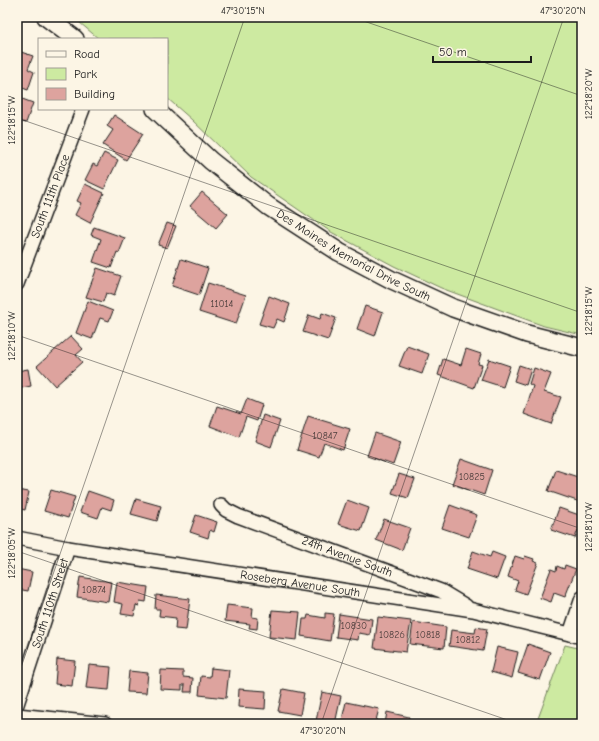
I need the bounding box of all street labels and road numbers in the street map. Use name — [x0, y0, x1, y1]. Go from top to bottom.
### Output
street label: South 111th Place — [28, 152, 72, 240]
street label: Des Moines Memorial Drive South — [274, 206, 433, 304]
street label: 24th Avenue South — [300, 533, 395, 579]
street label: South 110th Street — [29, 556, 71, 650]
street label: Roseberg Avenue South — [239, 567, 361, 600]

